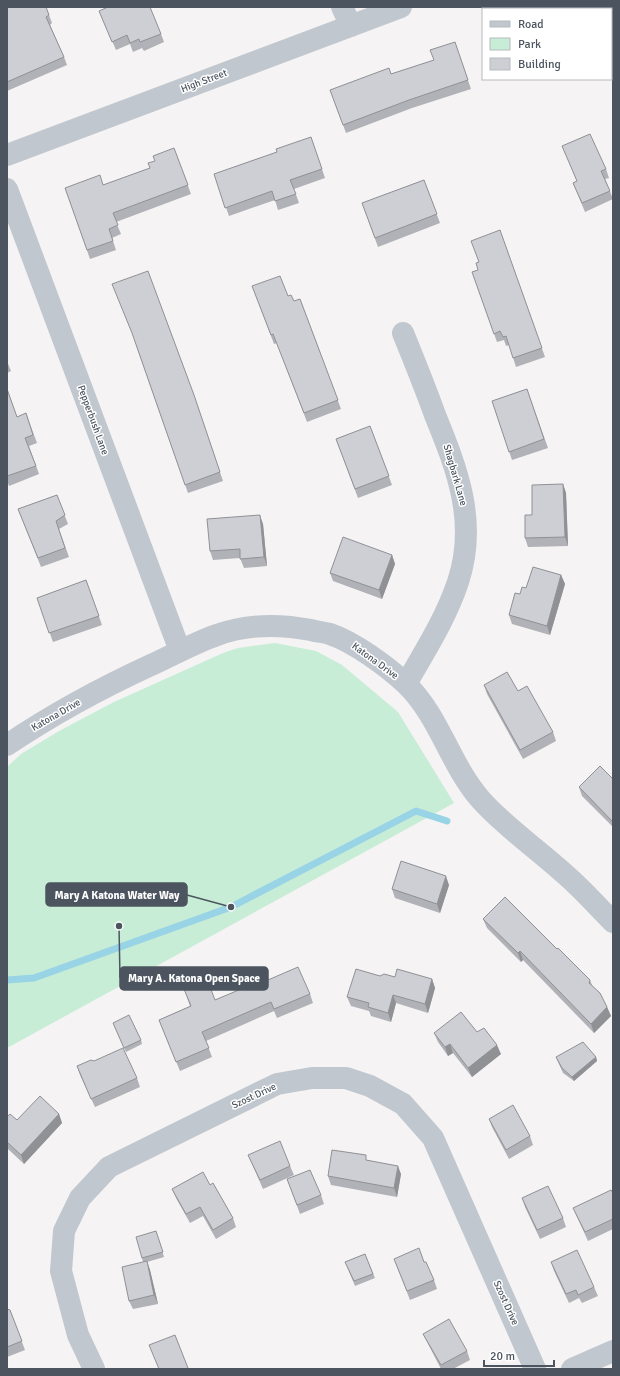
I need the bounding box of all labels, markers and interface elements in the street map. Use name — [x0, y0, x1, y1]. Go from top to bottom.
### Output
legend — [482, 8, 612, 80]
text: Road — [518, 17, 544, 32]
text: Park — [518, 37, 541, 52]
text: Building — [518, 57, 561, 72]
street label: High Street — [179, 67, 229, 95]
street label: Pepperbush Lane — [75, 384, 111, 456]
street label: Shagbark Lane — [441, 443, 469, 507]
street label: Katona Drive — [349, 640, 401, 682]
street label: Katona Drive — [29, 696, 83, 734]
callout: Mary A Katona Water Way — [46, 883, 187, 906]
text: Mary A Katona Water Way — [54, 889, 180, 902]
callout: Mary A. Katona Open Space — [120, 967, 268, 990]
text: Mary A. Katona Open Space — [128, 972, 261, 985]
street label: Szost Drive — [230, 1081, 278, 1111]
street label: Szost Drive — [491, 1279, 521, 1327]
scale bar — [484, 1342, 554, 1368]
text: 20 m — [490, 1349, 515, 1364]

